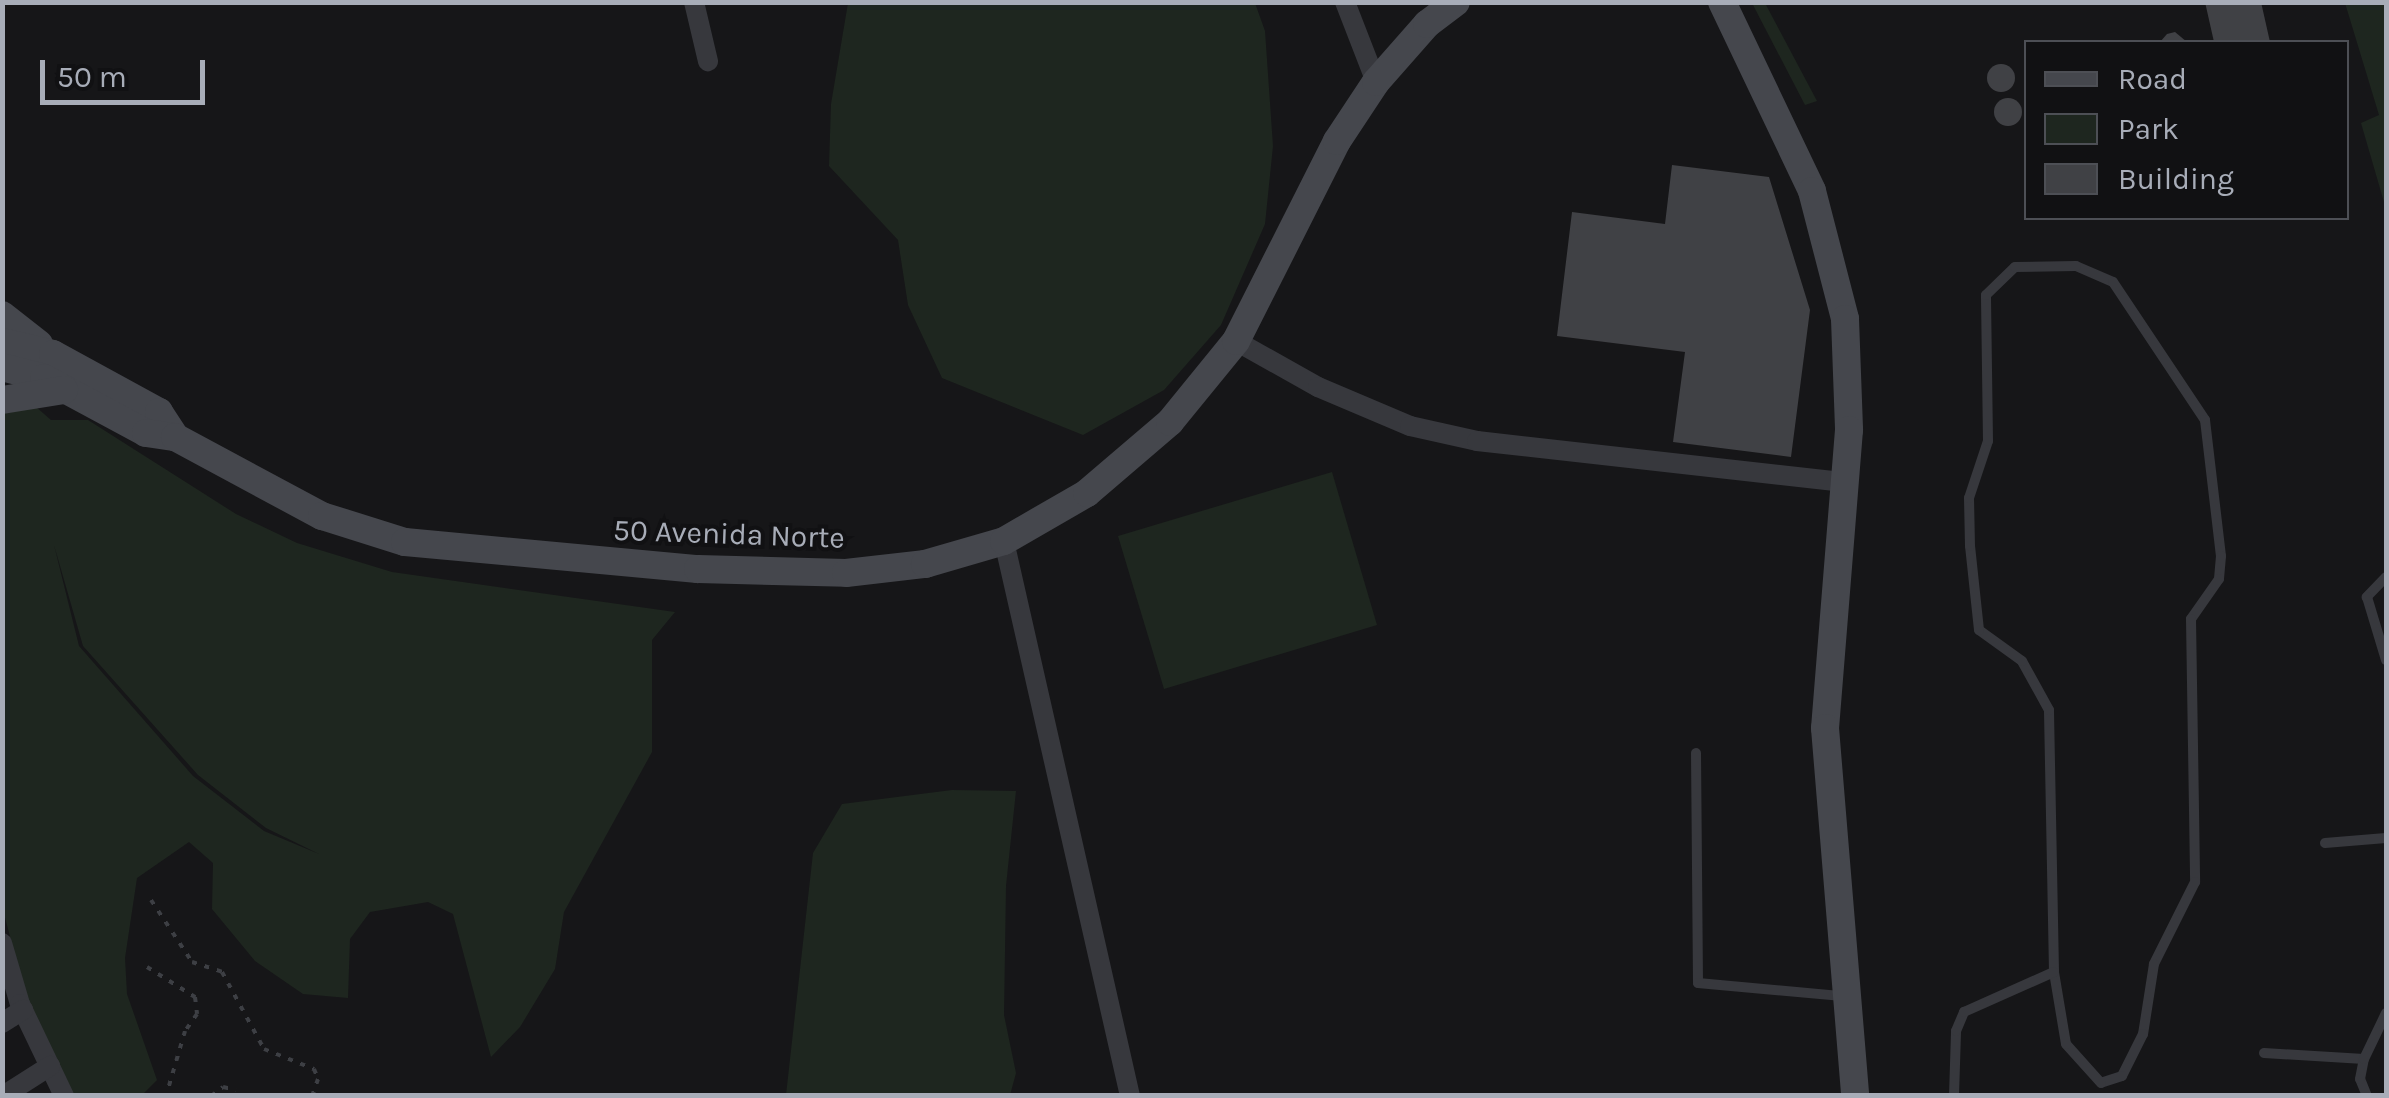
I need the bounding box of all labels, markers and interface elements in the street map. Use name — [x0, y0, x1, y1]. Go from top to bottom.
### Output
scale bar — [45, 40, 210, 102]
legend — [2024, 40, 2349, 220]
text: 50 m — [57, 59, 127, 95]
text: Road — [2118, 61, 2187, 97]
text: Park — [2118, 111, 2179, 147]
text: Building — [2118, 161, 2234, 197]
street label: 50 Avenida Norte — [613, 512, 845, 556]

